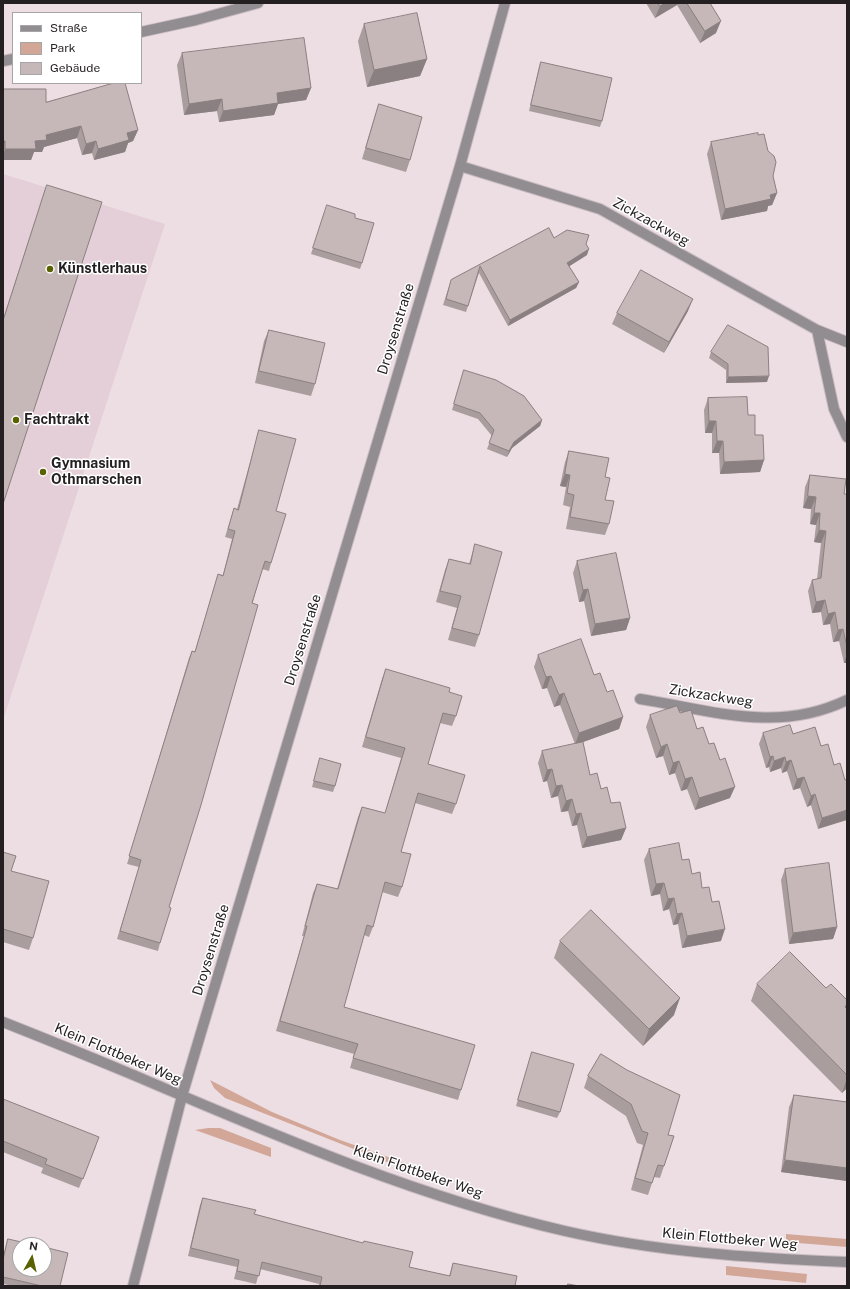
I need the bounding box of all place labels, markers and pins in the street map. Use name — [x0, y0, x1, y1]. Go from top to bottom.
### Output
place label: Künstlerhaus — [58, 261, 147, 277]
marker: Künstlerhaus — [45, 264, 55, 274]
place label: Fachtrakt — [24, 412, 89, 428]
marker: Fachtrakt — [11, 415, 21, 425]
place label: Gymnasium Othmarschen — [51, 456, 141, 488]
marker: Gymnasium Othmarschen — [38, 467, 48, 477]

